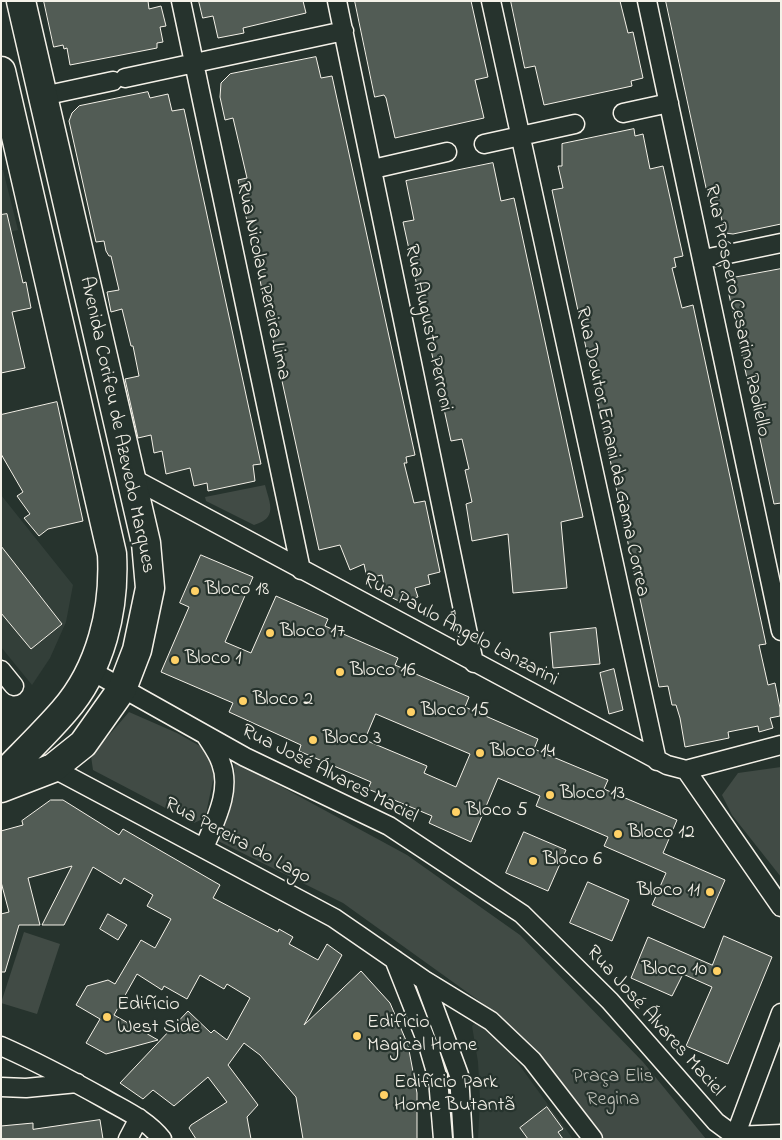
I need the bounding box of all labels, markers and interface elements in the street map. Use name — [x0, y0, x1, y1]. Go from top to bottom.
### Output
street label: Rua Nicolau Pereira Lima — [229, 180, 295, 382]
street label: Rua Próspero Cesarino Paoliello — [698, 183, 774, 439]
street label: Rua Augusto Perroni — [398, 242, 456, 414]
street label: Avenida Corifeu de Azevedo Marques — [73, 274, 159, 576]
street label: Rua Doutor Ernani da Gama Correa — [569, 305, 653, 599]
street label: Rua Paulo Ângelo Lanzarini — [358, 569, 562, 693]
place label: Bloco 18 — [205, 579, 269, 603]
marker: Bloco 18 — [189, 585, 201, 597]
place label: Bloco 17 — [280, 621, 345, 645]
marker: Bloco 17 — [264, 627, 276, 639]
place label: Bloco 1 — [185, 648, 242, 672]
marker: Bloco 1 — [169, 654, 181, 666]
place label: Bloco 16 — [350, 660, 415, 684]
marker: Bloco 16 — [334, 666, 346, 678]
place label: Bloco 2 — [253, 689, 313, 713]
marker: Bloco 2 — [237, 695, 249, 707]
place label: Bloco 15 — [421, 700, 489, 724]
marker: Bloco 15 — [405, 706, 417, 718]
street label: Rua José Álvares Maciel — [237, 720, 421, 830]
place label: Bloco 3 — [323, 728, 382, 752]
marker: Bloco 3 — [307, 734, 319, 746]
place label: Bloco 14 — [490, 741, 555, 765]
marker: Bloco 14 — [474, 747, 486, 759]
place label: Bloco 13 — [560, 783, 625, 807]
marker: Bloco 13 — [544, 789, 556, 801]
street label: Rua Pereira do Lago — [160, 793, 314, 891]
place label: Bloco 5 — [466, 800, 528, 824]
marker: Bloco 5 — [450, 806, 462, 818]
place label: Bloco 12 — [628, 822, 695, 846]
marker: Bloco 12 — [612, 828, 624, 840]
place label: Bloco 6 — [543, 849, 602, 873]
marker: Bloco 6 — [527, 855, 539, 867]
place label: Bloco 11 — [637, 880, 700, 904]
marker: Bloco 11 — [704, 886, 716, 898]
street label: Rua José Álvares Maciel — [580, 942, 728, 1102]
place label: Bloco 10 — [642, 959, 707, 983]
marker: Bloco 10 — [711, 965, 723, 977]
place label: Edifício West Side — [117, 994, 200, 1041]
marker: Edifício West Side — [101, 1011, 113, 1023]
place label: Edifício Magical Home — [367, 1012, 477, 1059]
marker: Edifício Magical Home — [351, 1030, 363, 1042]
park label: Praça Elis Regina — [572, 1066, 654, 1113]
place label: Edifício Park Home Butantã — [394, 1072, 515, 1119]
marker: Edifício Park Home Butantã — [378, 1089, 390, 1101]

